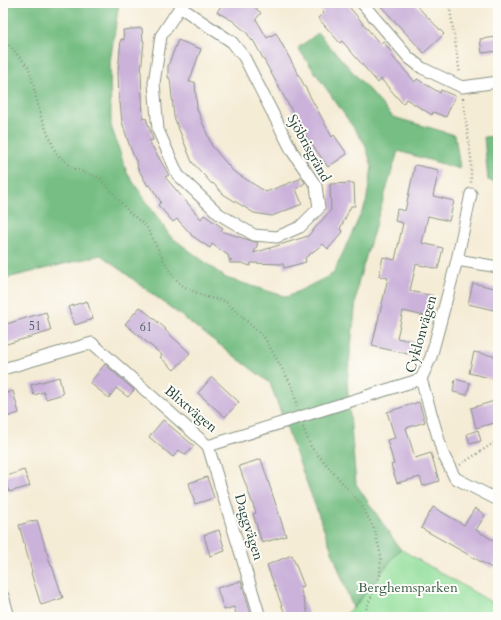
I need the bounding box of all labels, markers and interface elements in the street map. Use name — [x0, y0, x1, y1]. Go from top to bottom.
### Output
street label: Sjöbrisgränd — [283, 111, 336, 186]
street label: Cyklonvägen — [401, 293, 441, 375]
house number: 51 — [29, 318, 41, 334]
house number: 61 — [140, 319, 152, 335]
street label: Blixtvägen — [160, 381, 222, 437]
street label: Daggvägen — [230, 491, 268, 563]
park label: Berghemsparken — [358, 578, 458, 597]

